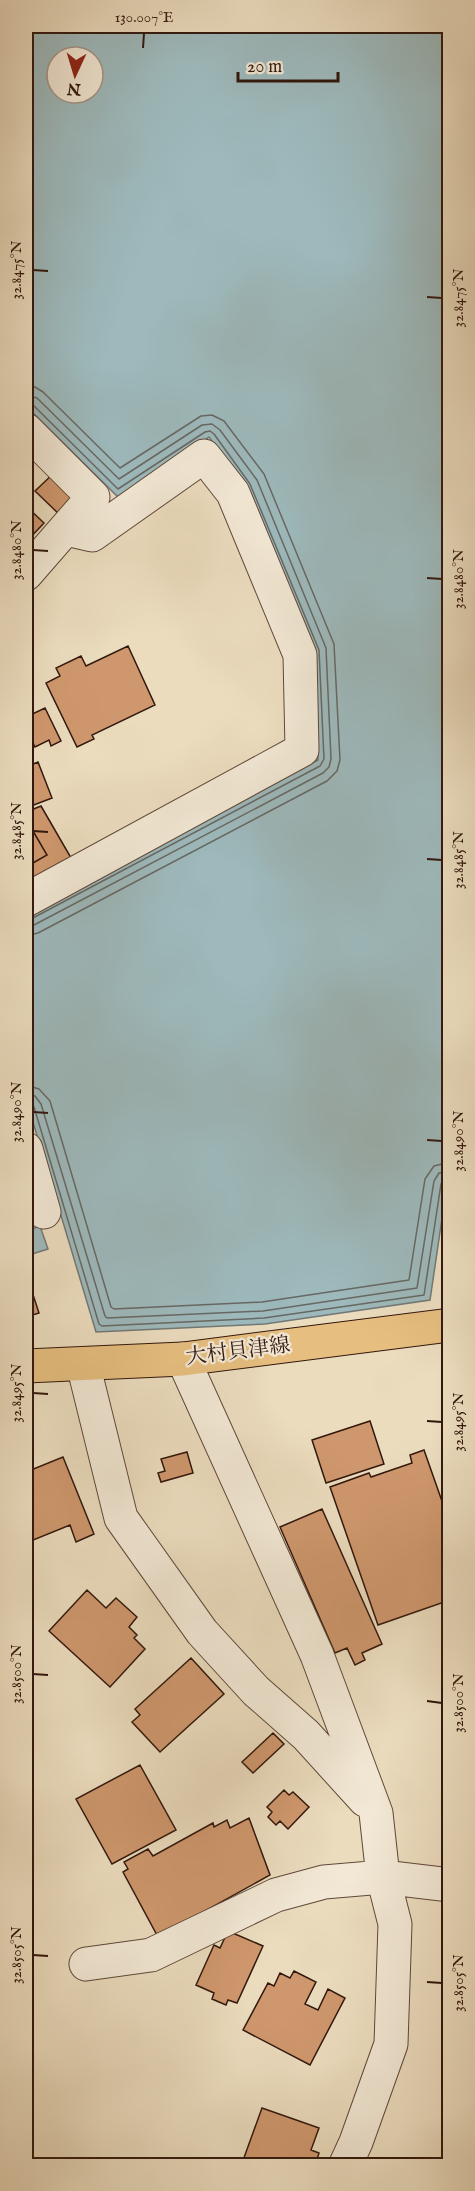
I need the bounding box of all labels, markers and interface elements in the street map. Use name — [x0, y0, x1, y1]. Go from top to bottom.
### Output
text: 130.007°E — [115, 8, 173, 27]
north arrow — [45, 45, 105, 105]
scale bar — [238, 45, 338, 83]
text: 20 m — [247, 56, 282, 79]
text: N — [66, 77, 83, 98]
text: 32.8475°N — [7, 241, 26, 299]
text: 32.8475°N — [449, 269, 468, 327]
text: 32.8480°N — [7, 520, 26, 580]
text: 32.8480°N — [449, 549, 468, 609]
text: 32.8485°N — [7, 802, 26, 860]
text: 32.8485°N — [449, 831, 468, 889]
text: 32.8490°N — [7, 1082, 26, 1142]
text: 32.8490°N — [449, 1111, 468, 1171]
street label: 大村貝津線 — [184, 1332, 292, 1372]
text: 32.8495°N — [7, 1364, 26, 1422]
text: 32.8495°N — [449, 1393, 468, 1451]
text: 32.8500°N — [7, 1644, 26, 1704]
text: 32.8500°N — [449, 1673, 468, 1733]
text: 32.8505°N — [7, 1926, 26, 1984]
text: 32.8505°N — [449, 1954, 468, 2012]

